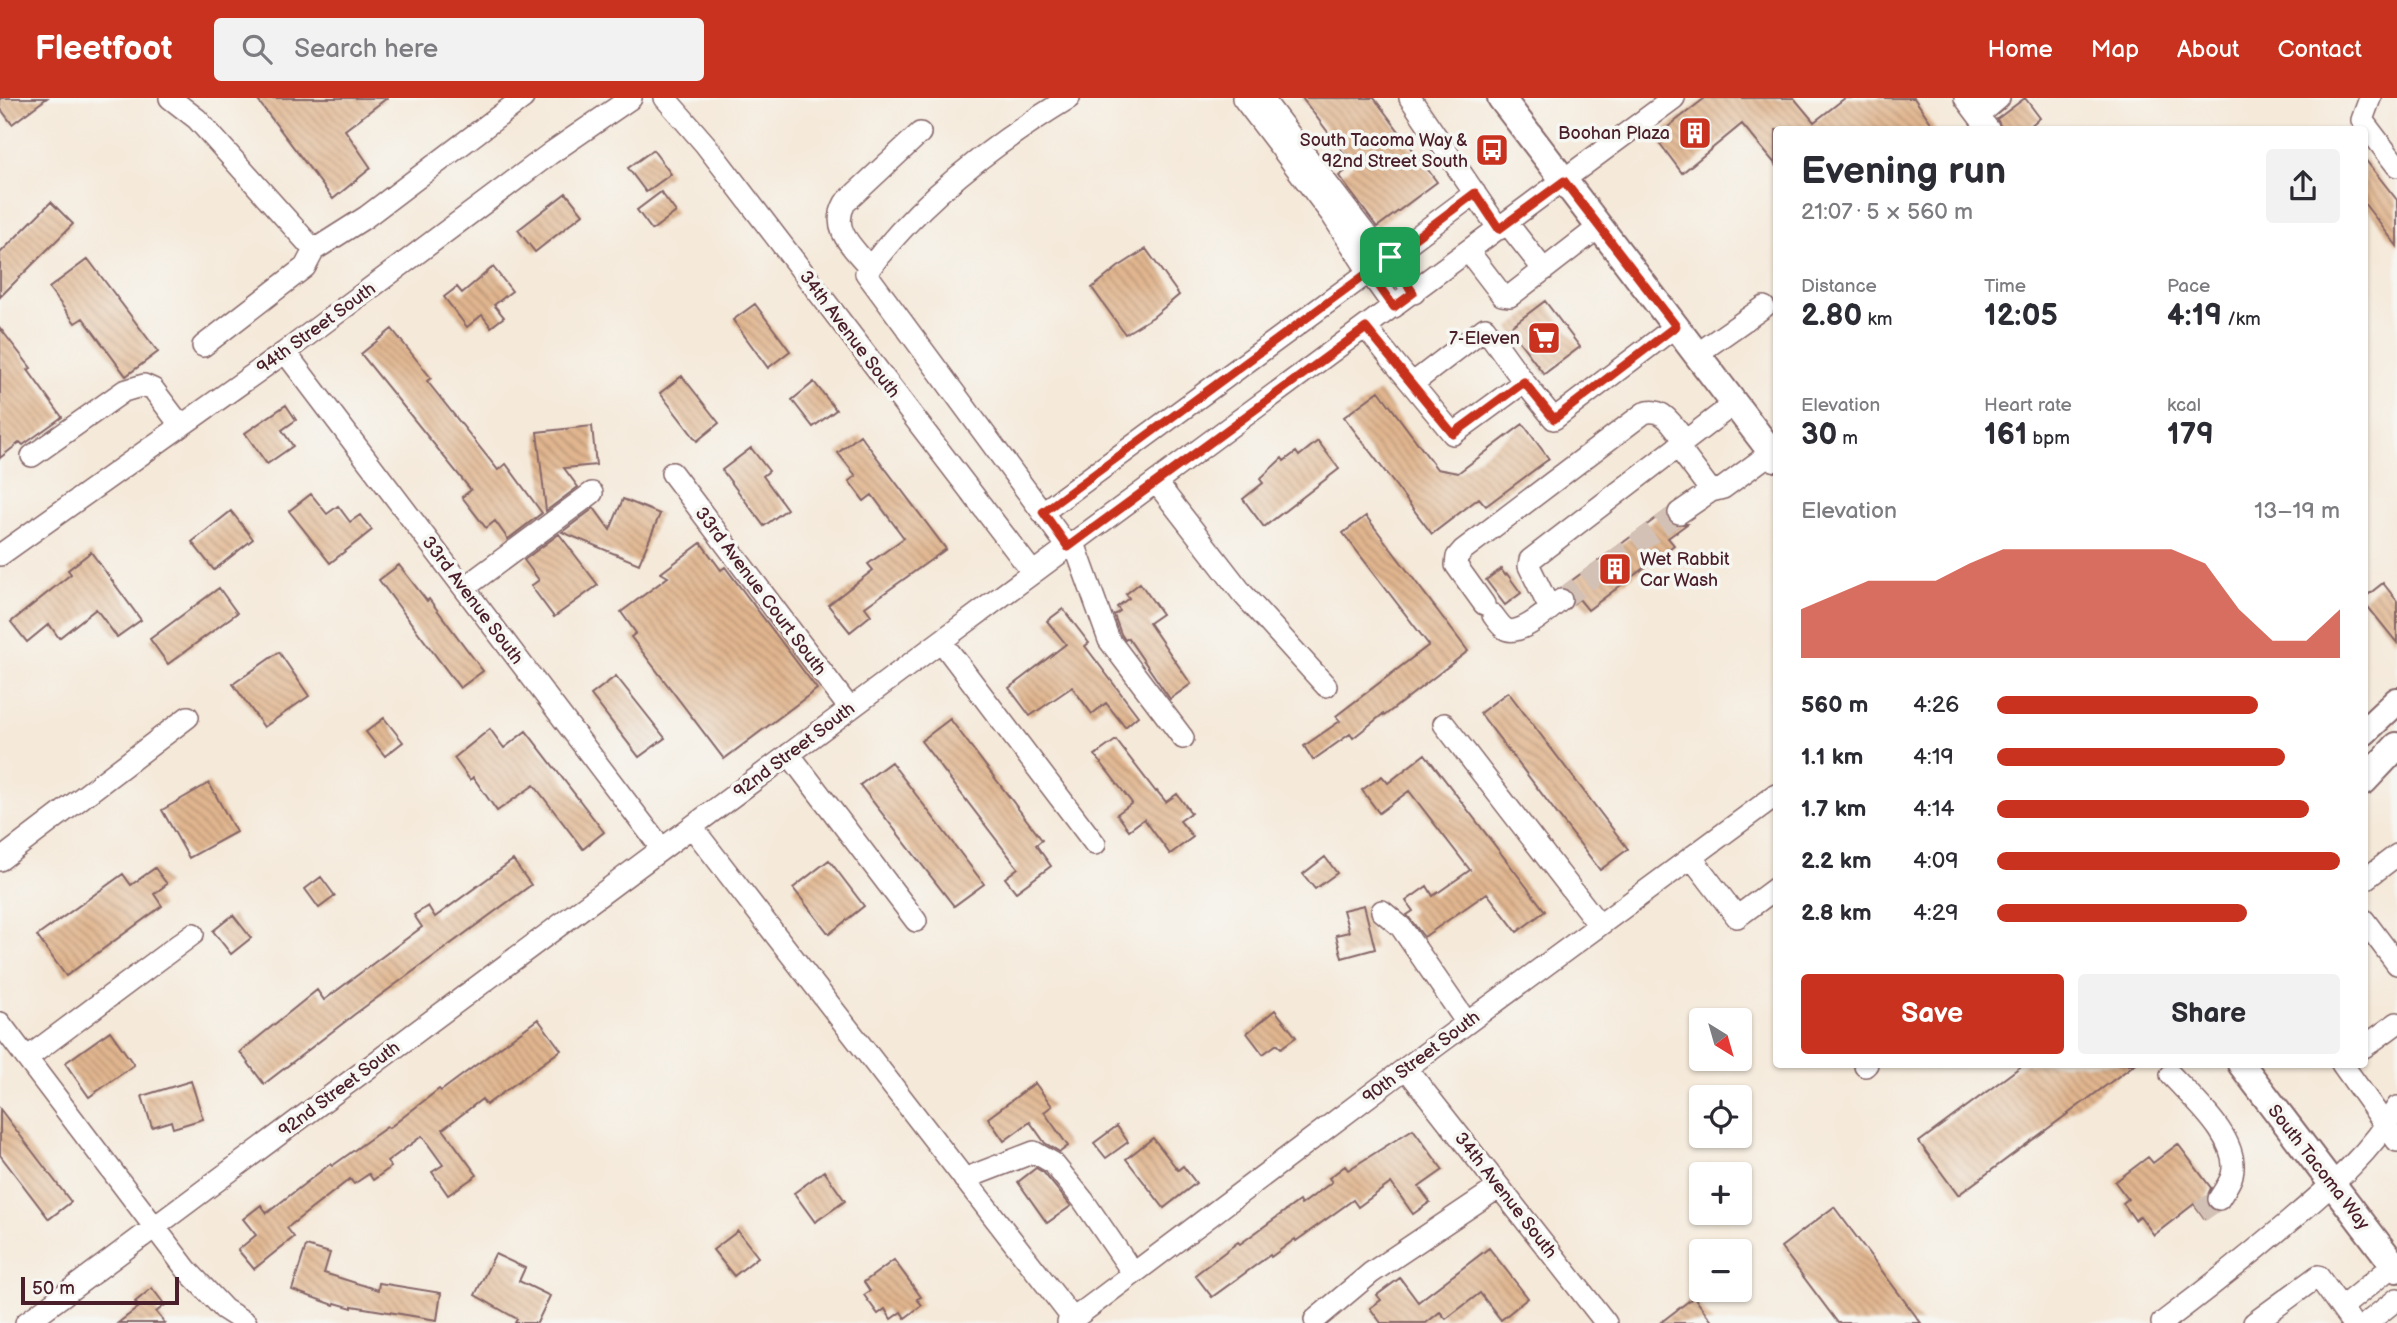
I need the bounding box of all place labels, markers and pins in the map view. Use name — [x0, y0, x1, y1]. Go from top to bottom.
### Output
building icon: Boohan Plaza — [1676, 114, 1714, 152]
place label: Boohan Plaza — [1558, 123, 1670, 144]
place label: South Tacoma Way & 92nd Street South — [1300, 130, 1468, 172]
bus stop icon: South Tacoma Way & 92nd Street South — [1473, 131, 1511, 169]
pin — [1360, 227, 1420, 287]
supermarket icon: 7-Eleven — [1525, 319, 1563, 357]
place label: 7-Eleven — [1449, 328, 1520, 349]
place label: Wet Rabbit Car Wash — [1640, 549, 1730, 591]
building icon: Wet Rabbit Car Wash — [1596, 550, 1634, 588]

